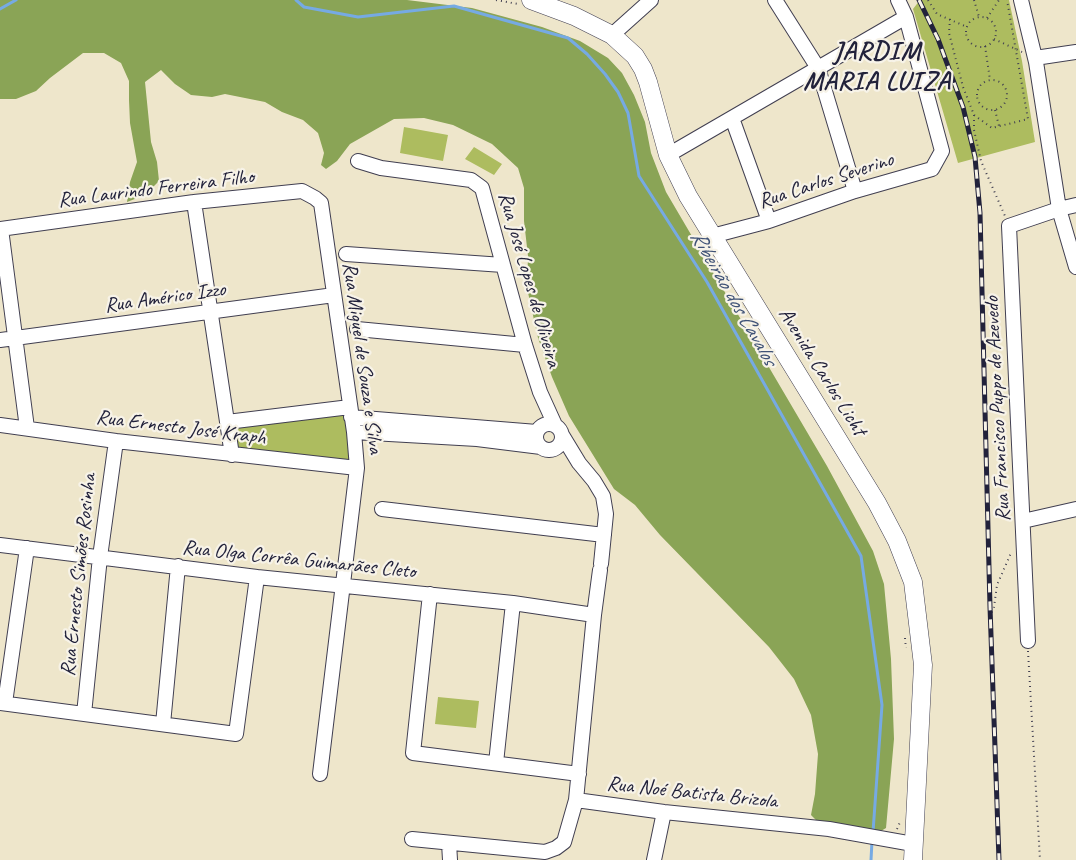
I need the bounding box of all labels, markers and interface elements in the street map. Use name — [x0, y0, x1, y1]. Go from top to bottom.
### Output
district label: JARDIM MARIA LUIZA — [804, 36, 950, 98]
street label: Rua Carlos Severino — [755, 147, 897, 215]
street label: Rua Laurindo Ferreira Filho — [57, 164, 255, 214]
street label: Rua José Lopes de Oliveira — [492, 190, 566, 370]
water label: Ribeirão dos Cavalos — [684, 226, 782, 370]
street label: Rua Miguel de Souza e Silva — [336, 261, 388, 455]
street label: Rua Américo Izzo — [103, 277, 227, 319]
street label: Rua Francisco Puppo de Azevedo — [980, 296, 1016, 522]
street label: Avenida Carlos Licht — [773, 303, 871, 441]
street label: Rua Ernesto José Kraph — [95, 405, 267, 451]
street label: Rua Ernesto Simões Rosinha — [56, 473, 102, 677]
street label: Rua Olga Corrêa Guimarães Cleto — [181, 535, 417, 585]
street label: Rua Noé Batista Brizola — [606, 772, 778, 814]

